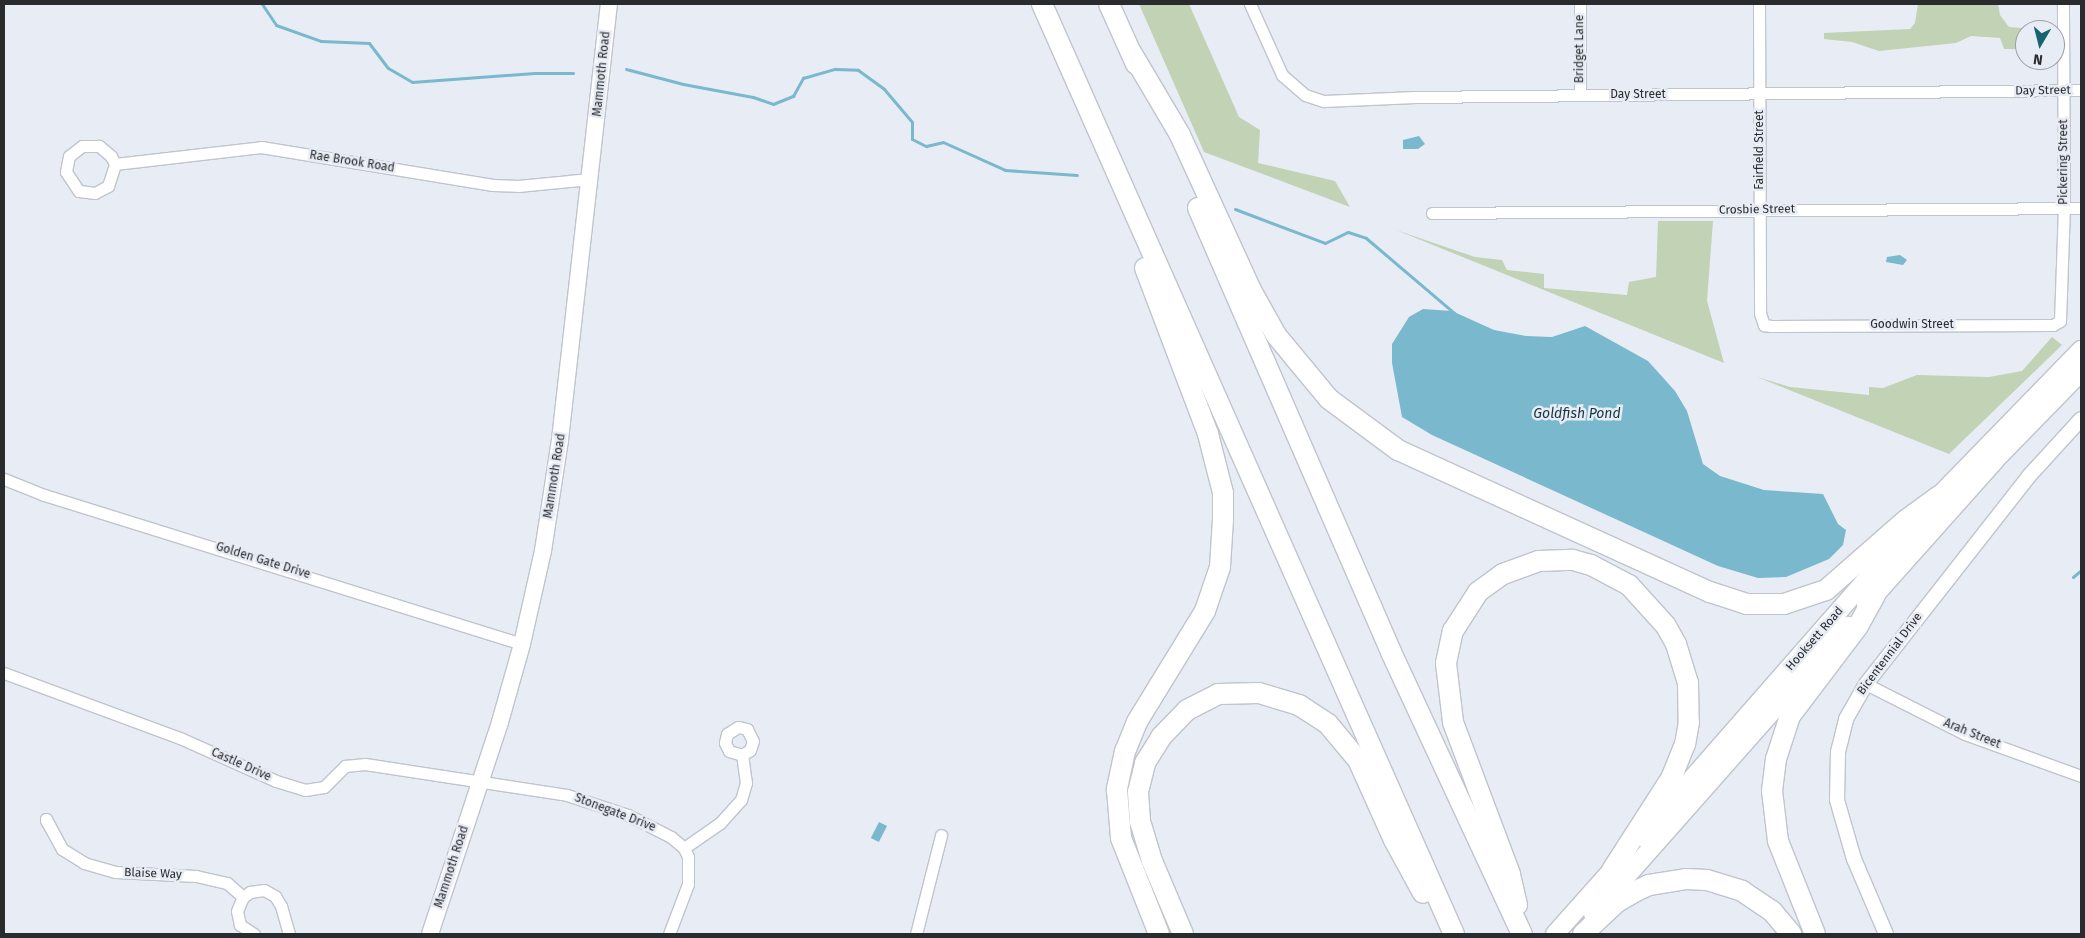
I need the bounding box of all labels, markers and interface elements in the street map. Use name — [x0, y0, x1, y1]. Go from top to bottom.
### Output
street label: Bridget Lane — [1573, 15, 1587, 83]
north arrow — [2015, 20, 2065, 70]
street label: Mammoth Road — [590, 31, 614, 117]
text: N — [2032, 50, 2044, 68]
street label: Day Street — [2015, 83, 2071, 99]
street label: Day Street — [1610, 88, 1666, 102]
street label: Fairfield Street — [1753, 110, 1767, 190]
street label: Pickering Street — [2057, 119, 2071, 205]
street label: Rae Brook Road — [308, 148, 396, 176]
street label: Crosbie Street — [1719, 202, 1795, 218]
street label: Goodwin Street — [1870, 318, 1954, 332]
water label: Goldfish Pond — [1533, 406, 1621, 422]
street label: Mammoth Road — [541, 433, 569, 519]
street label: Golden Gate Drive — [214, 540, 312, 582]
street label: Hooksett Road — [1783, 604, 1847, 674]
street label: Bicentennial Drive — [1854, 610, 1926, 698]
street label: Arah Street — [1941, 716, 2003, 752]
street label: Castle Drive — [209, 745, 273, 785]
street label: Stonegate Drive — [572, 791, 658, 835]
street label: Mammoth Road — [432, 824, 472, 910]
street label: Blaise Way — [124, 866, 182, 882]

